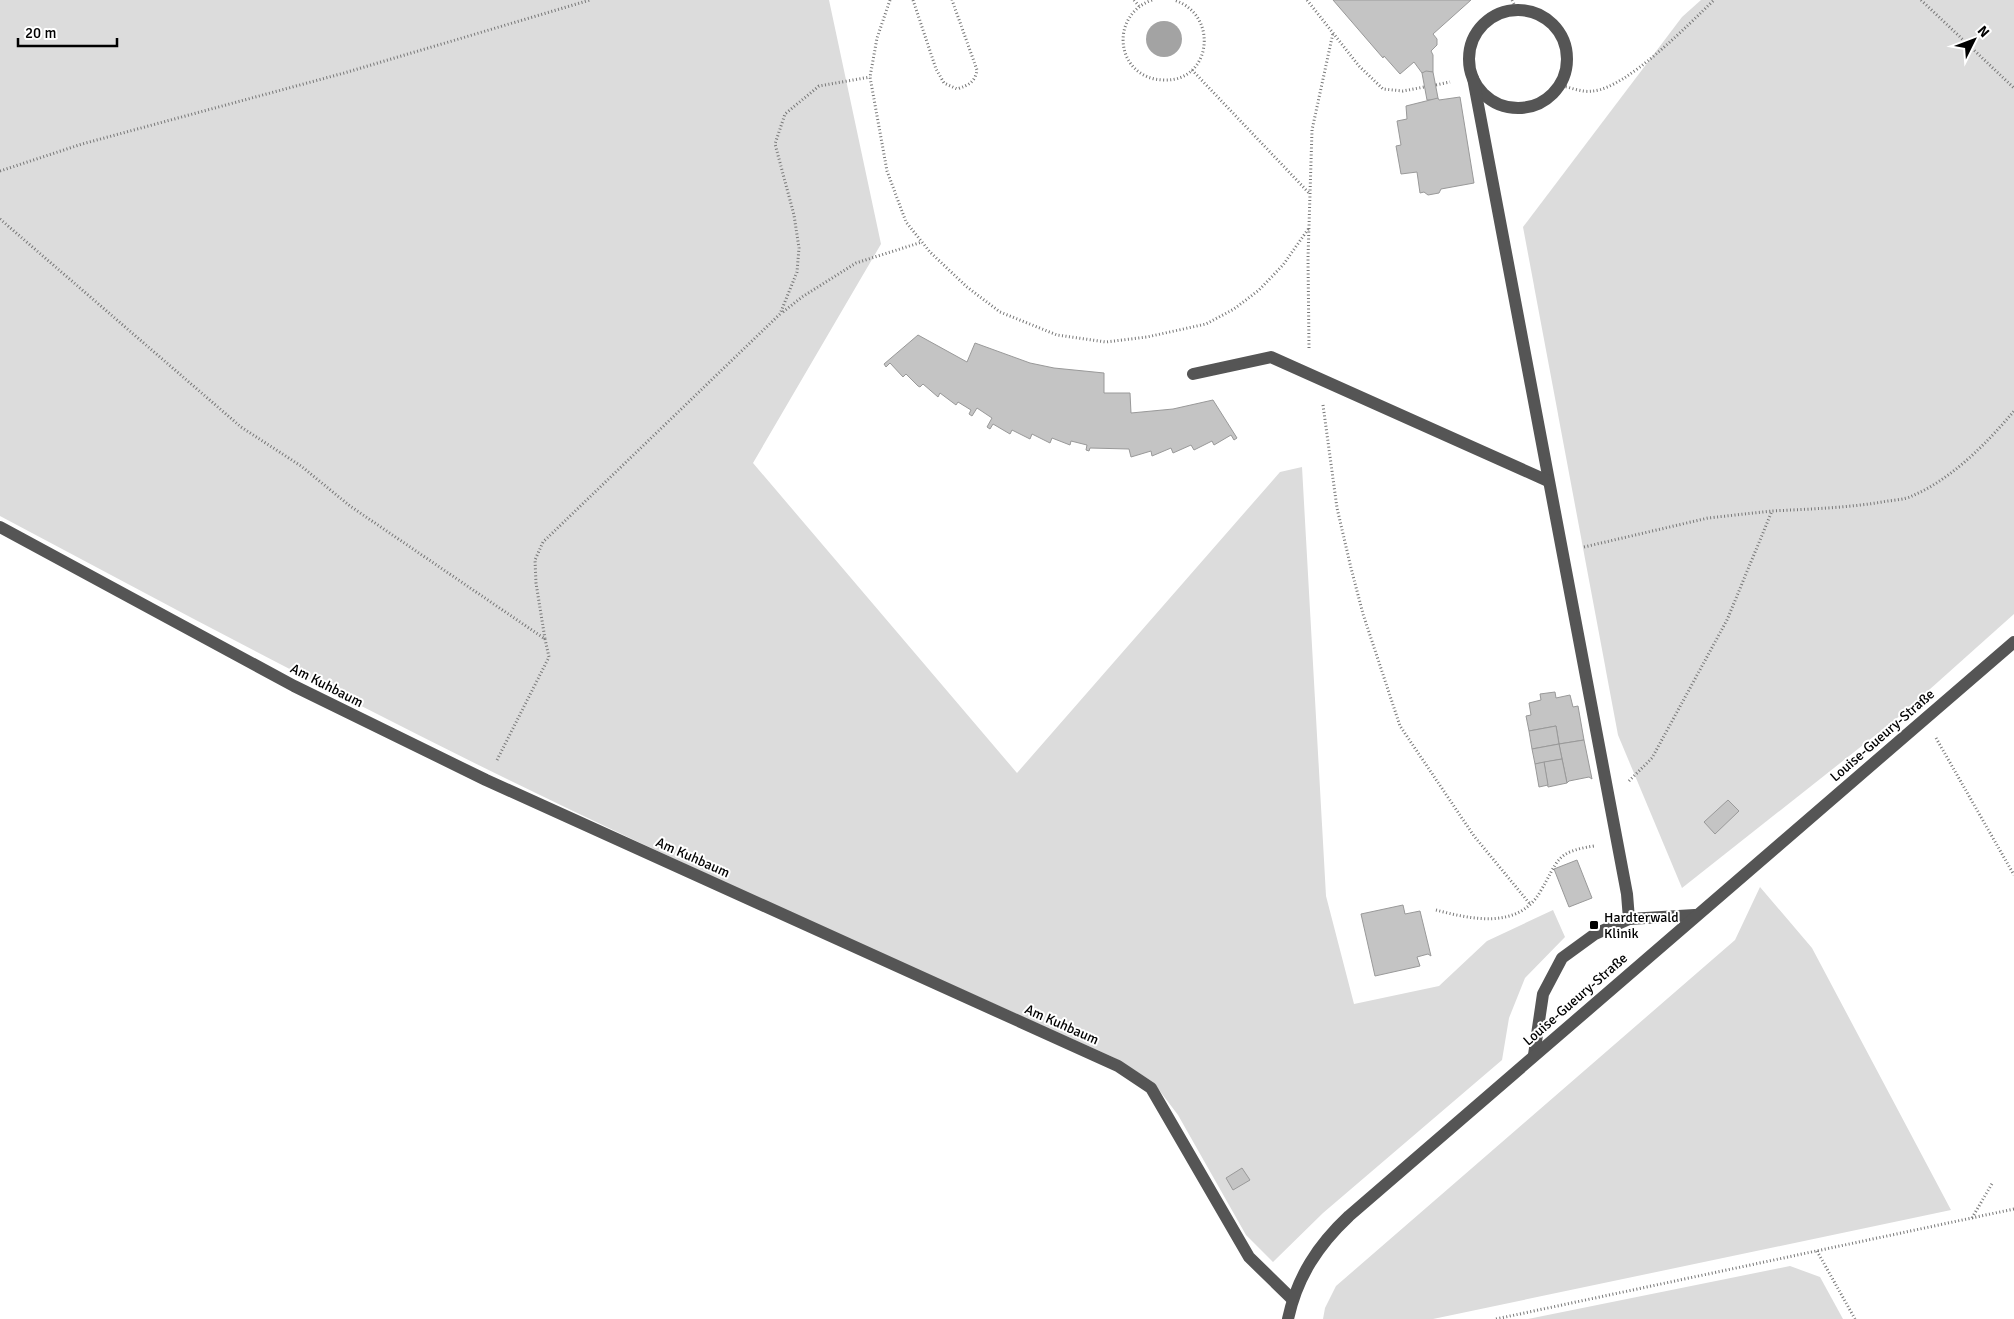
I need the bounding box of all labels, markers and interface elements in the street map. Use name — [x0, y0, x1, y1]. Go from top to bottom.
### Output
scale bar — [18, 15, 116, 47]
north arrow — [1949, 15, 1999, 65]
text: N — [1974, 22, 1993, 41]
text: 20 m — [25, 24, 56, 42]
street label: Am Kuhbaum — [288, 660, 366, 711]
street label: Louise-Gueury-Straße — [1827, 685, 1938, 785]
street label: Am Kuhbaum — [653, 834, 733, 881]
place label: Hardterwald Klinik — [1604, 909, 1679, 942]
marker: Hardterwald Klinik — [1588, 919, 1600, 931]
street label: Louise-Gueury-Straße — [1520, 949, 1631, 1049]
street label: Am Kuhbaum — [1022, 1001, 1102, 1048]

